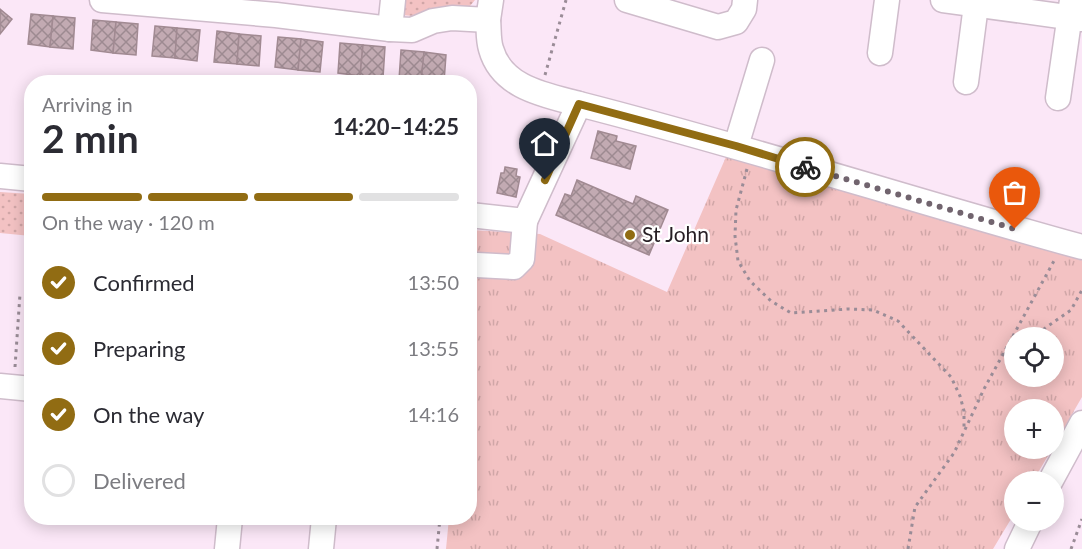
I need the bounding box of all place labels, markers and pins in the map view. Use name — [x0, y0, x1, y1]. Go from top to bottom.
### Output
pin — [519, 118, 570, 180]
pin — [989, 167, 1040, 229]
place label: St John — [642, 221, 709, 246]
marker: St John — [623, 228, 637, 242]

